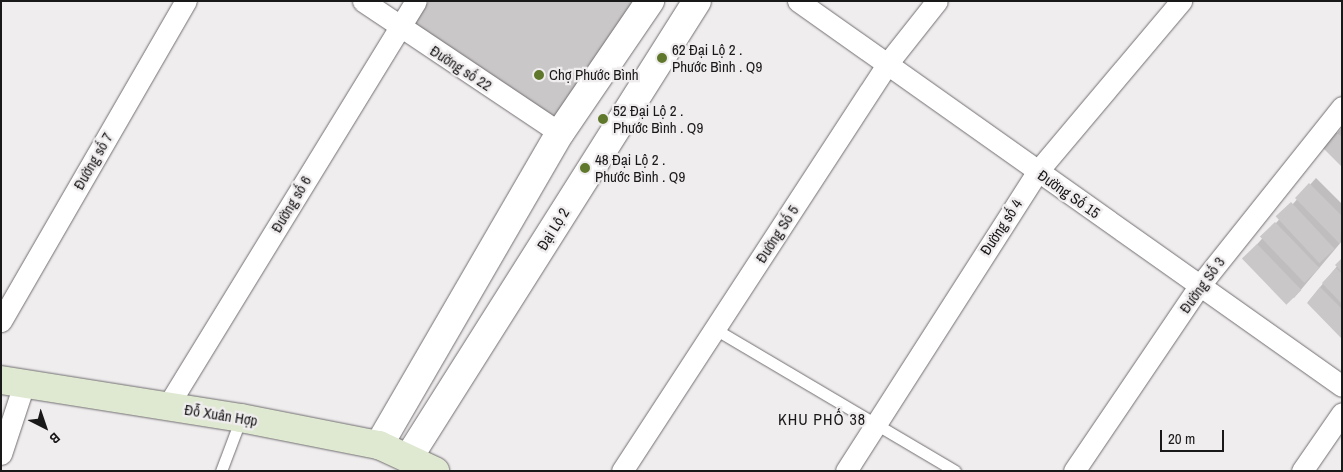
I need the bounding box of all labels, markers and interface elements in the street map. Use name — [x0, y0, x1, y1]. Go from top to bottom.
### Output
place label: 62 Đại Lộ 2 . Phước Bình . Q9 — [672, 40, 762, 75]
street label: Đường số 22 — [427, 41, 495, 95]
marker: 62 Đại Lộ 2 . Phước Bình . Q9 — [656, 52, 668, 64]
place label: Chợ Phước Bình — [549, 66, 639, 84]
marker: Chợ Phước Bình — [533, 69, 545, 81]
place label: 52 Đại Lộ 2 . Phước Bình . Q9 — [613, 101, 703, 136]
marker: 52 Đại Lộ 2 . Phước Bình . Q9 — [597, 113, 609, 125]
street label: Đường số 7 — [69, 129, 117, 193]
place label: 48 Đại Lộ 2 . Phước Bình . Q9 — [595, 150, 685, 185]
marker: 48 Đại Lộ 2 . Phước Bình . Q9 — [579, 162, 591, 174]
street label: Đường Số 15 — [1034, 166, 1104, 222]
street label: Đường số 6 — [267, 172, 315, 236]
street label: Đường số 4 — [976, 196, 1026, 258]
street label: Đường Số 5 — [752, 202, 802, 266]
street label: Đại Lộ 2 — [533, 205, 573, 253]
street label: Đường Số 3 — [1176, 253, 1228, 317]
street label: Đỗ Xuân Hợp — [183, 400, 259, 430]
north arrow — [20, 402, 70, 452]
district label: KHU PHỐ 38 — [777, 409, 867, 429]
scale bar — [1163, 420, 1227, 452]
text: 20 m — [1168, 428, 1195, 449]
text: B — [46, 429, 64, 448]

